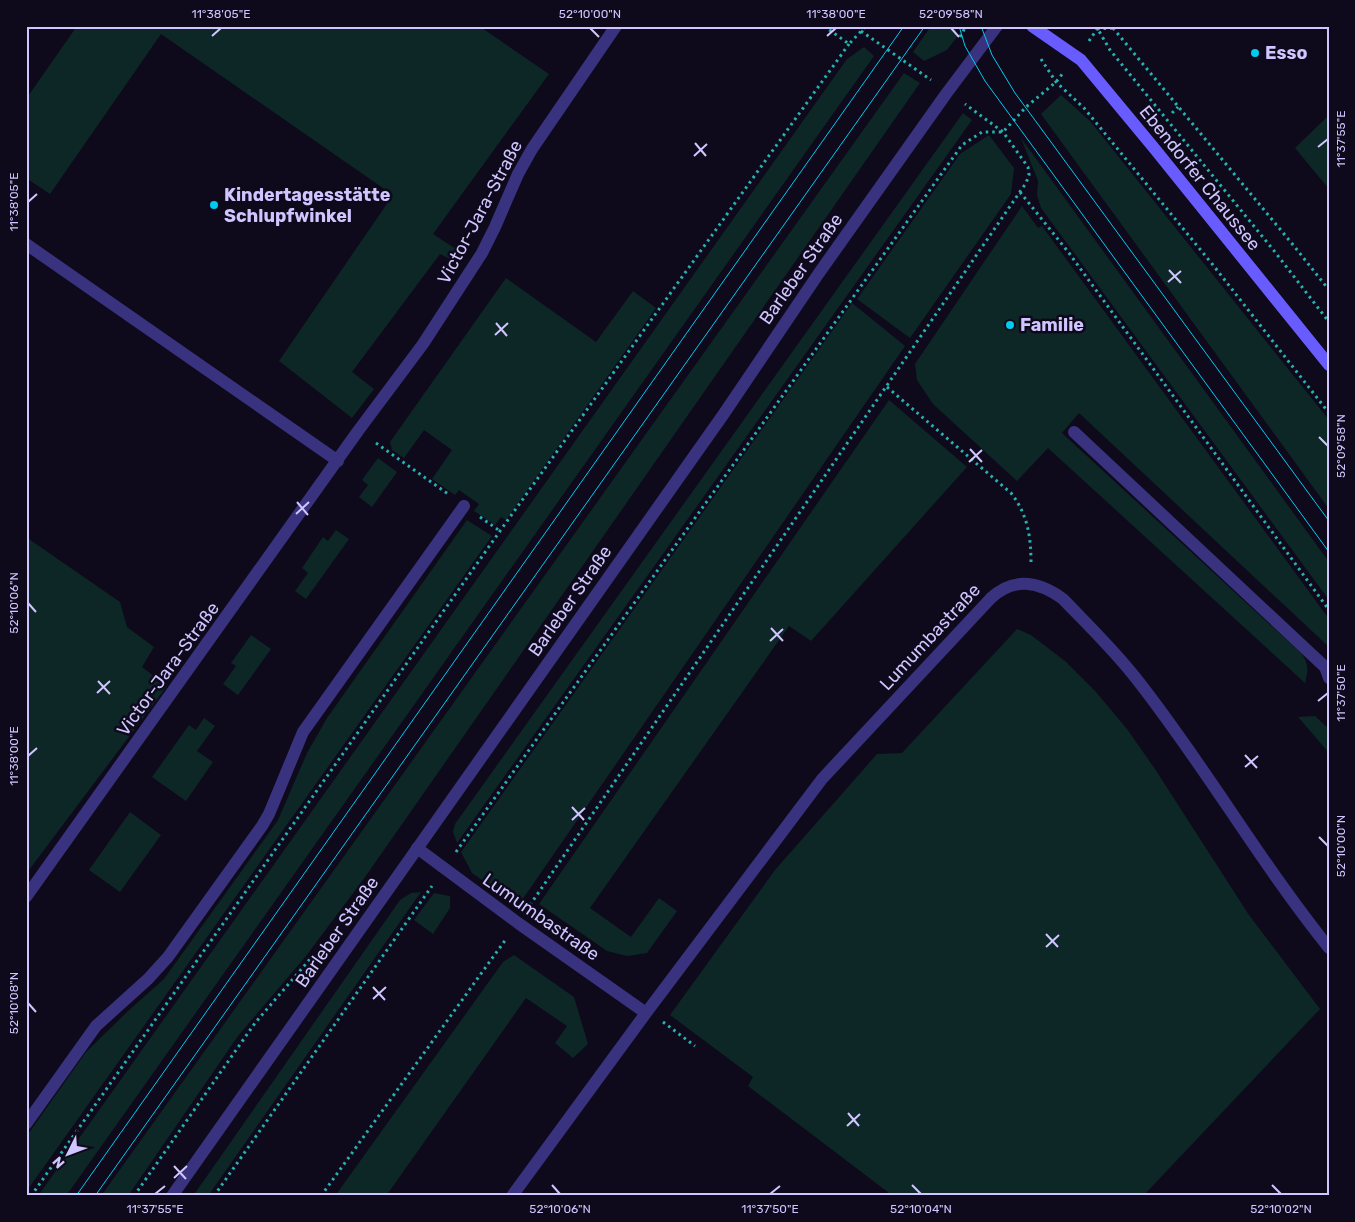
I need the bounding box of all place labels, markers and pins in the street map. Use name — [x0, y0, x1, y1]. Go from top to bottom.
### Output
place label: Esso — [1265, 42, 1307, 64]
marker: Esso — [1249, 47, 1261, 59]
place label: Kindertagesstätte Schlupfwinkel — [224, 184, 391, 227]
marker: Kindertagesstätte Schlupfwinkel — [208, 199, 220, 211]
place label: Familie — [1020, 314, 1084, 336]
marker: Familie — [1004, 319, 1016, 331]

